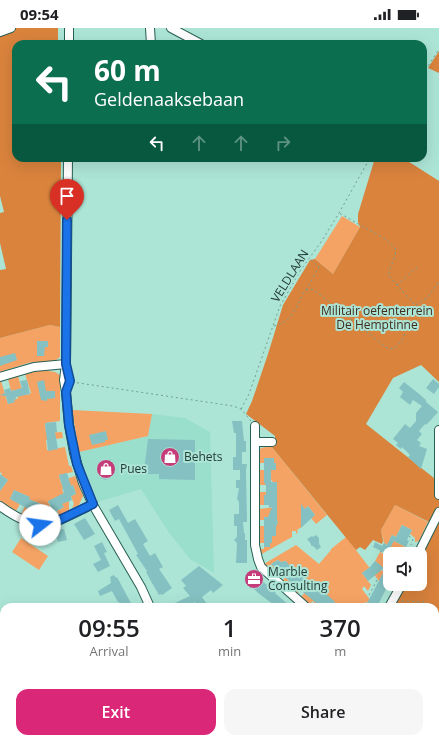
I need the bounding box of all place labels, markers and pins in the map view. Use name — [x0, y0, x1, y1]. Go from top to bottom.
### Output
pin — [50, 179, 84, 220]
shop icon: Behets — [159, 446, 181, 468]
place label: Behets — [184, 448, 223, 465]
shop icon: Pues — [95, 458, 117, 480]
place label: Pues — [120, 460, 147, 477]
place label: Marble Consulting — [268, 563, 328, 594]
office icon: Marble Consulting — [243, 568, 265, 590]

